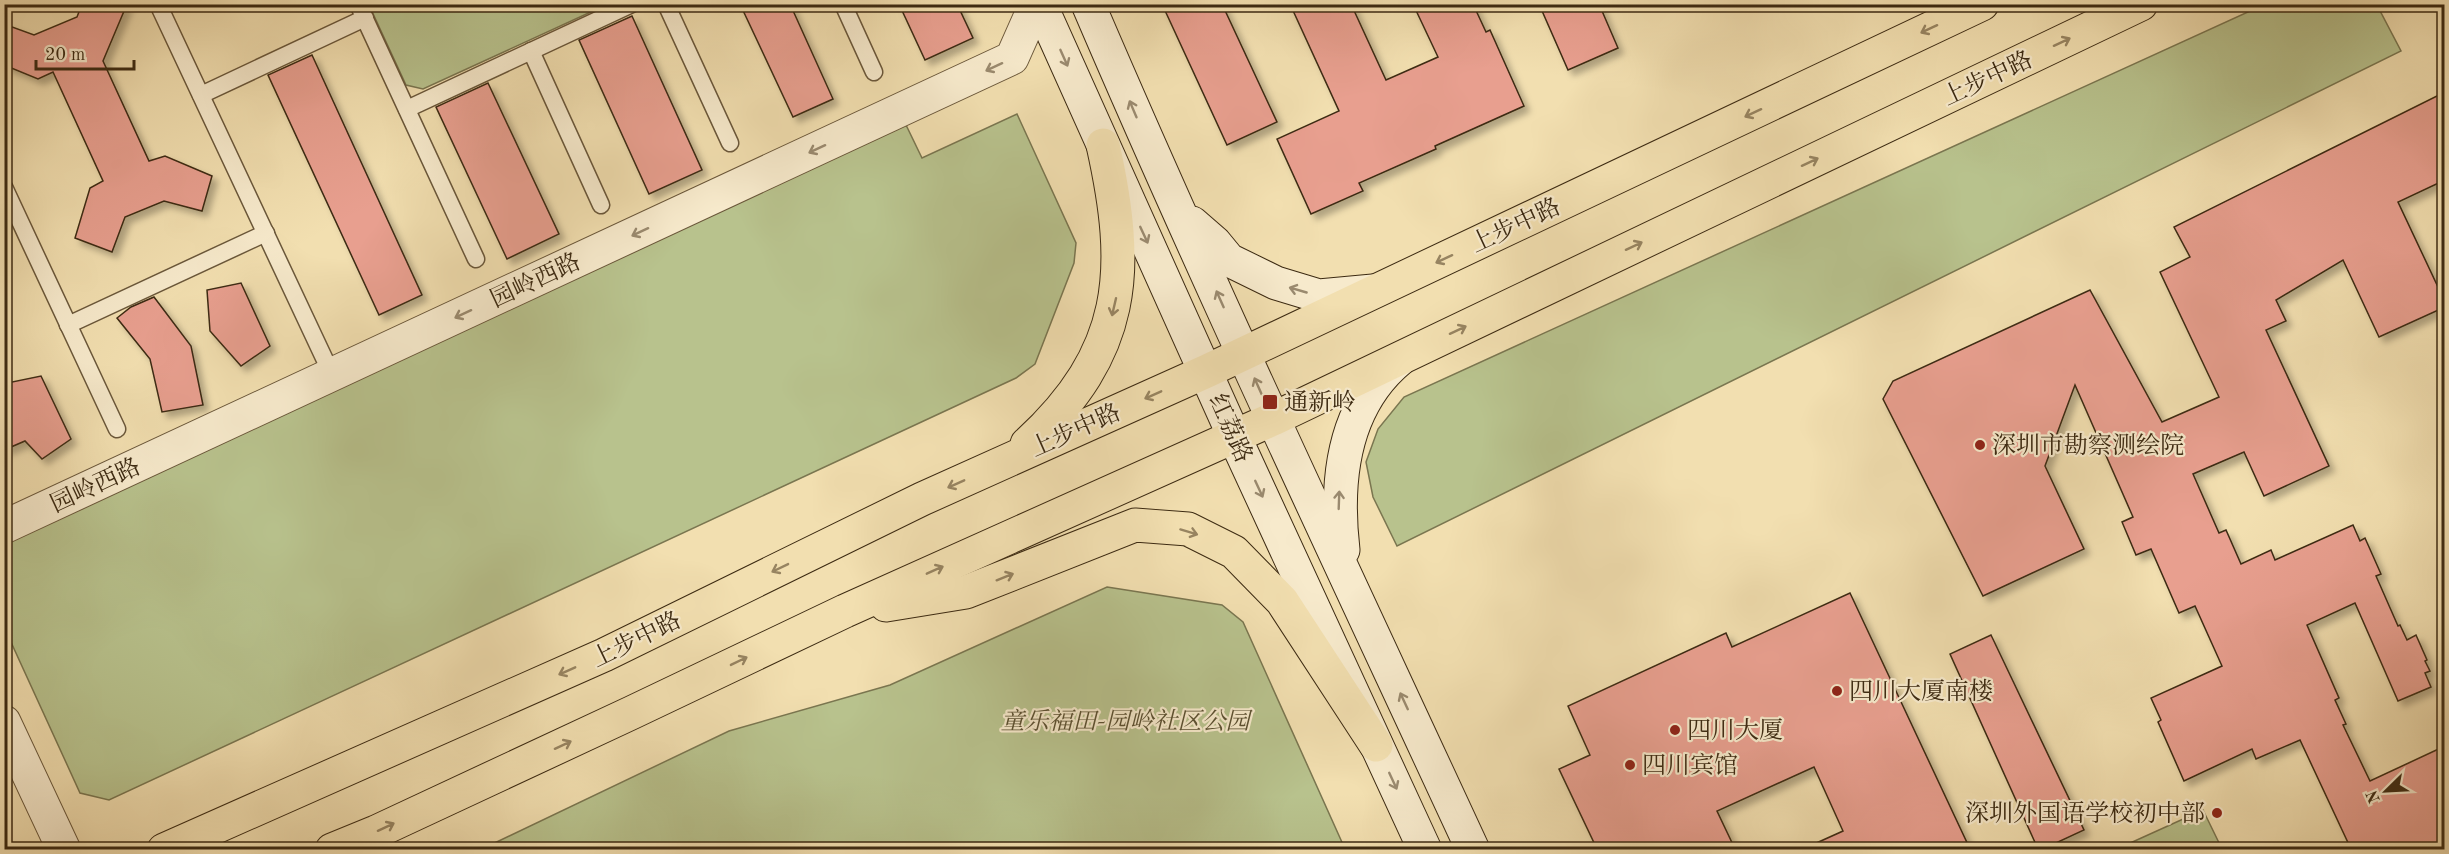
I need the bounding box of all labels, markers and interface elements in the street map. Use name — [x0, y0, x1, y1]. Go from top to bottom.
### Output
one-way arrow — [1921, 24, 1939, 36]
scale bar — [36, 33, 134, 71]
one-way arrow — [2053, 36, 2071, 48]
text: 20 m — [45, 46, 85, 64]
street label: 上步中路 — [1938, 46, 2036, 111]
one-way arrow — [1058, 48, 1070, 66]
one-way arrow — [985, 62, 1003, 74]
one-way arrow — [1127, 100, 1138, 118]
one-way arrow — [1744, 107, 1762, 119]
one-way arrow — [808, 144, 826, 156]
one-way arrow — [1801, 156, 1819, 168]
street label: 上步中路 — [1466, 193, 1564, 258]
one-way arrow — [632, 226, 650, 238]
one-way arrow — [1139, 226, 1151, 244]
one-way arrow — [1625, 240, 1643, 252]
street label: 园岭西路 — [486, 248, 584, 313]
one-way arrow — [1435, 253, 1453, 265]
one-way arrow — [1289, 284, 1308, 295]
one-way arrow — [1213, 291, 1225, 309]
one-way arrow — [1107, 297, 1119, 316]
one-way arrow — [455, 309, 473, 320]
one-way arrow — [1449, 324, 1467, 336]
one-way arrow — [1252, 377, 1263, 395]
place label: 通新岭 — [1284, 389, 1356, 416]
one-way arrow — [1145, 390, 1163, 402]
street label: 红荔路 — [1204, 390, 1258, 467]
marker: 通新岭 — [1261, 393, 1279, 411]
street label: 上步中路 — [1026, 399, 1125, 462]
place label: 深圳市勘察测绘院 — [1992, 432, 2184, 459]
marker: 深圳市勘察测绘院 — [1973, 438, 1987, 452]
street label: 园岭西路 — [46, 453, 144, 518]
one-way arrow — [947, 479, 965, 490]
one-way arrow — [1254, 480, 1265, 498]
one-way arrow — [1334, 490, 1345, 510]
one-way arrow — [1179, 527, 1198, 538]
one-way arrow — [772, 563, 790, 575]
one-way arrow — [926, 564, 944, 575]
one-way arrow — [995, 571, 1013, 582]
street label: 上步中路 — [587, 606, 685, 673]
one-way arrow — [730, 655, 748, 667]
one-way arrow — [558, 667, 576, 678]
place label: 四川大厦南楼 — [1849, 678, 1993, 705]
marker: 四川大厦南楼 — [1830, 684, 1844, 698]
one-way arrow — [1398, 693, 1410, 711]
park label: 童乐福田-园岭社区公园 — [1001, 708, 1253, 735]
place label: 四川大厦 — [1687, 717, 1783, 744]
marker: 四川大厦 — [1668, 723, 1682, 737]
one-way arrow — [554, 738, 572, 750]
place label: 四川宾馆 — [1642, 752, 1738, 779]
marker: 四川宾馆 — [1623, 758, 1637, 772]
north arrow — [2356, 761, 2416, 821]
one-way arrow — [1387, 771, 1399, 789]
text: N — [2364, 787, 2384, 805]
place label: 深圳外国语学校初中部 — [1965, 800, 2205, 827]
marker: 深圳外国语学校初中部 — [2210, 806, 2224, 820]
one-way arrow — [377, 820, 395, 832]

